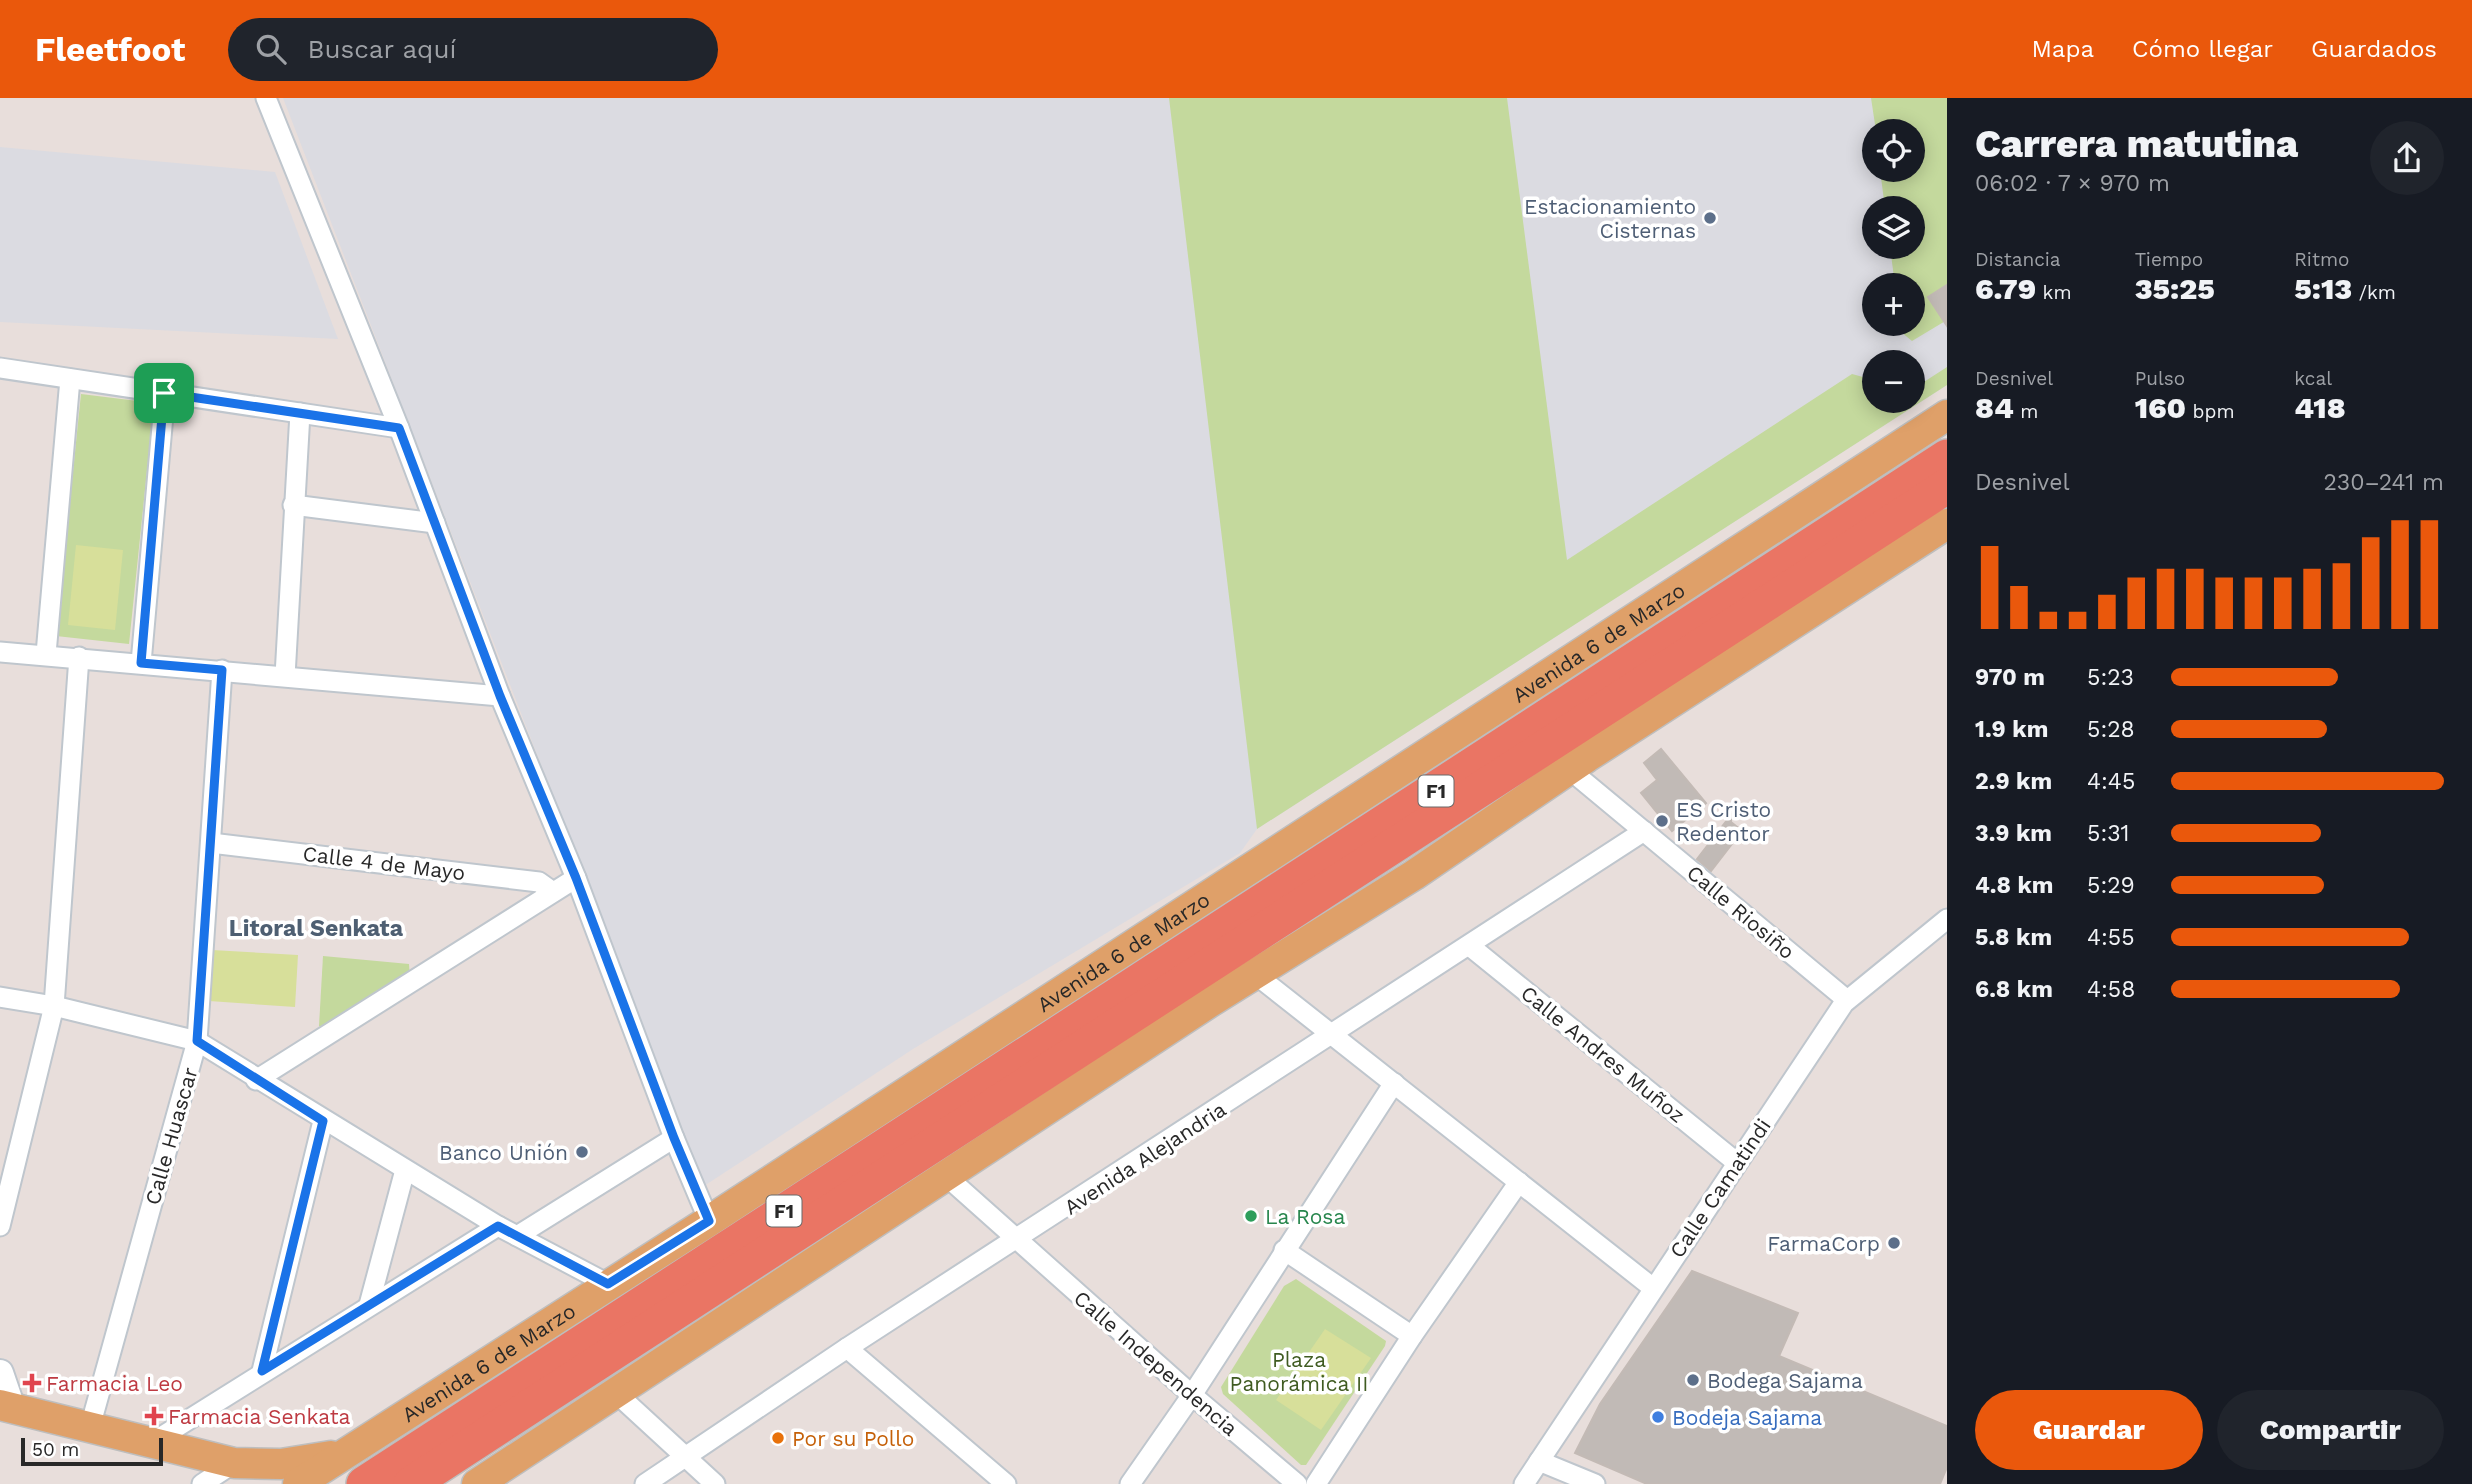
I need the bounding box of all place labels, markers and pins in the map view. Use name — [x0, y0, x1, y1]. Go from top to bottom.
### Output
place label: Estacionamiento Cisternas — [1524, 194, 1696, 243]
marker: Estacionamiento Cisternas — [1702, 210, 1718, 226]
pin — [134, 363, 194, 423]
place label: ES Cristo Redentor — [1676, 797, 1771, 846]
marker: ES Cristo Redentor — [1654, 813, 1670, 829]
place label: Banco Unión — [439, 1140, 568, 1165]
marker: Banco Unión — [574, 1144, 590, 1160]
place label: La Rosa — [1265, 1204, 1345, 1229]
marker: La Rosa — [1243, 1208, 1259, 1224]
place label: FarmaCorp — [1767, 1231, 1880, 1256]
marker: FarmaCorp — [1886, 1235, 1902, 1251]
place label: Bodega Sajama — [1707, 1368, 1863, 1393]
place label: Farmacia Leo — [46, 1371, 183, 1396]
marker: Bodega Sajama — [1685, 1372, 1701, 1388]
marker: Farmacia Leo — [24, 1375, 40, 1391]
place label: Farmacia Senkata — [168, 1404, 351, 1429]
place label: Bodeja Sajama — [1672, 1405, 1822, 1430]
marker: Farmacia Senkata — [146, 1408, 162, 1424]
marker: Bodeja Sajama — [1650, 1409, 1666, 1425]
place label: Por su Pollo — [792, 1426, 914, 1451]
marker: Por su Pollo — [770, 1430, 786, 1446]

